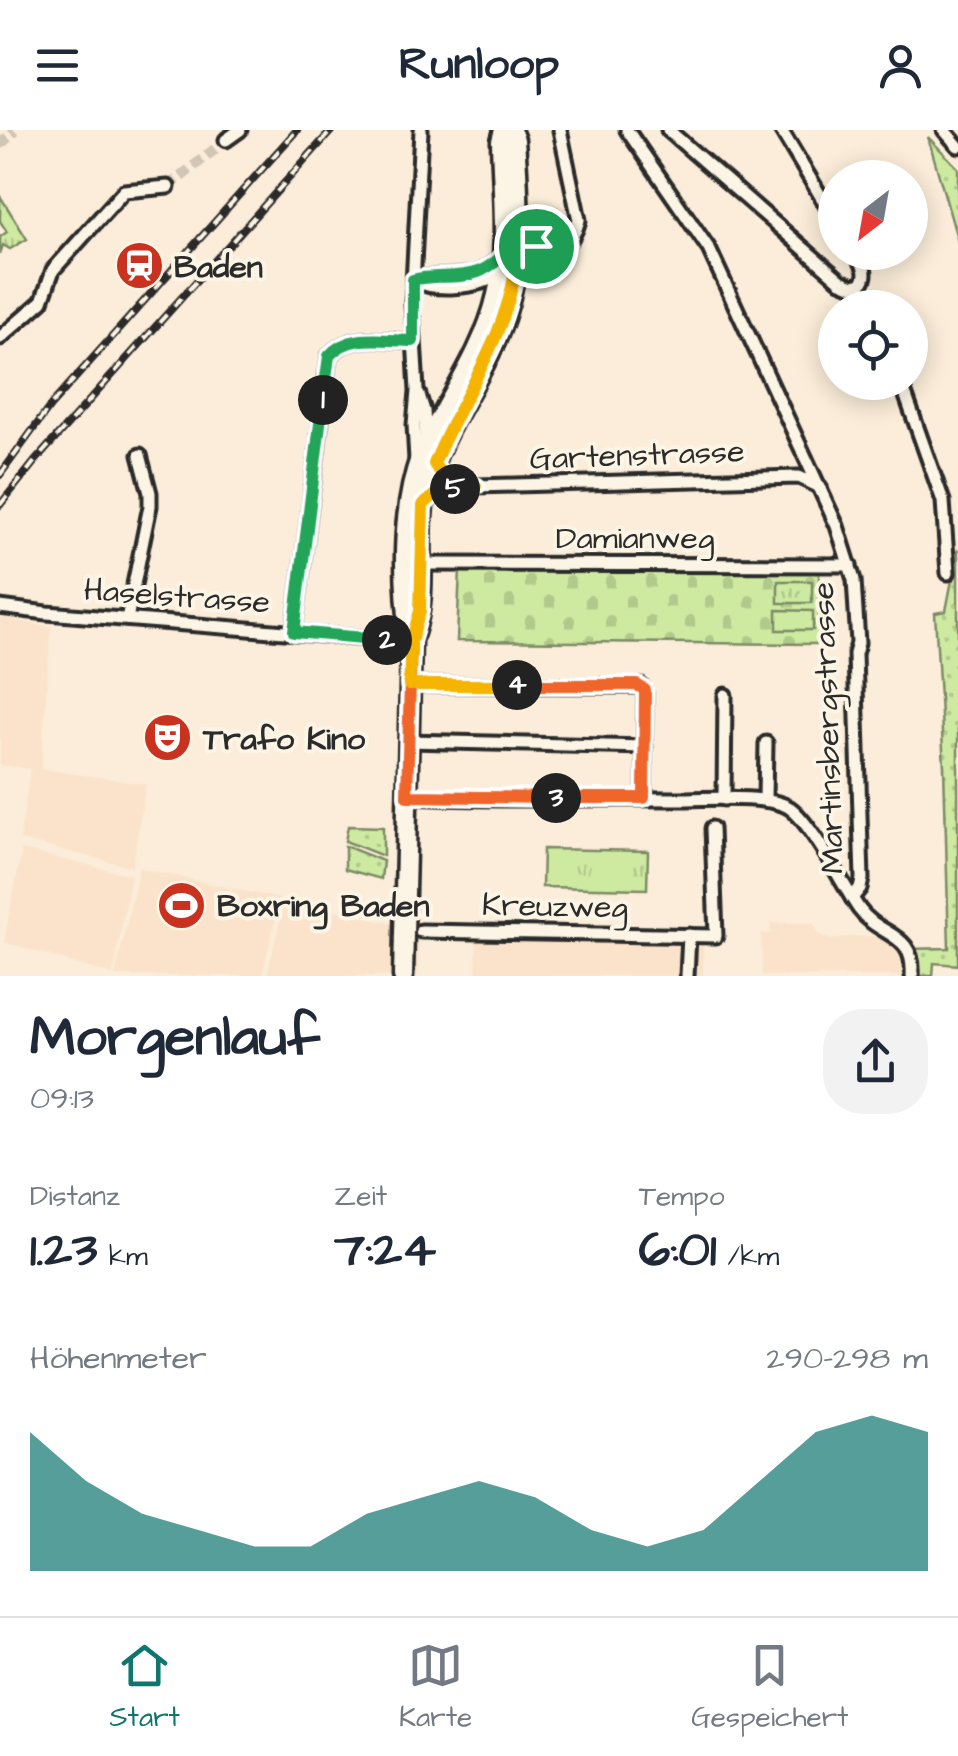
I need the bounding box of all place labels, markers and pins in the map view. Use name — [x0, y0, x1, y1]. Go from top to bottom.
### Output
pin — [494, 204, 579, 289]
station icon: Baden — [113, 240, 165, 292]
place label: Baden — [174, 245, 263, 290]
pin: 1 — [298, 375, 348, 425]
pin: 5 — [430, 464, 480, 514]
pin: 2 — [362, 615, 412, 665]
pin: 4 — [492, 660, 542, 710]
theatre icon: Trafo Kino — [142, 712, 194, 764]
place label: Trafo Kino — [202, 717, 366, 762]
pin: 3 — [531, 773, 581, 823]
sports icon: Boxring Baden — [156, 879, 208, 931]
place label: Boxring Baden — [217, 884, 429, 930]

